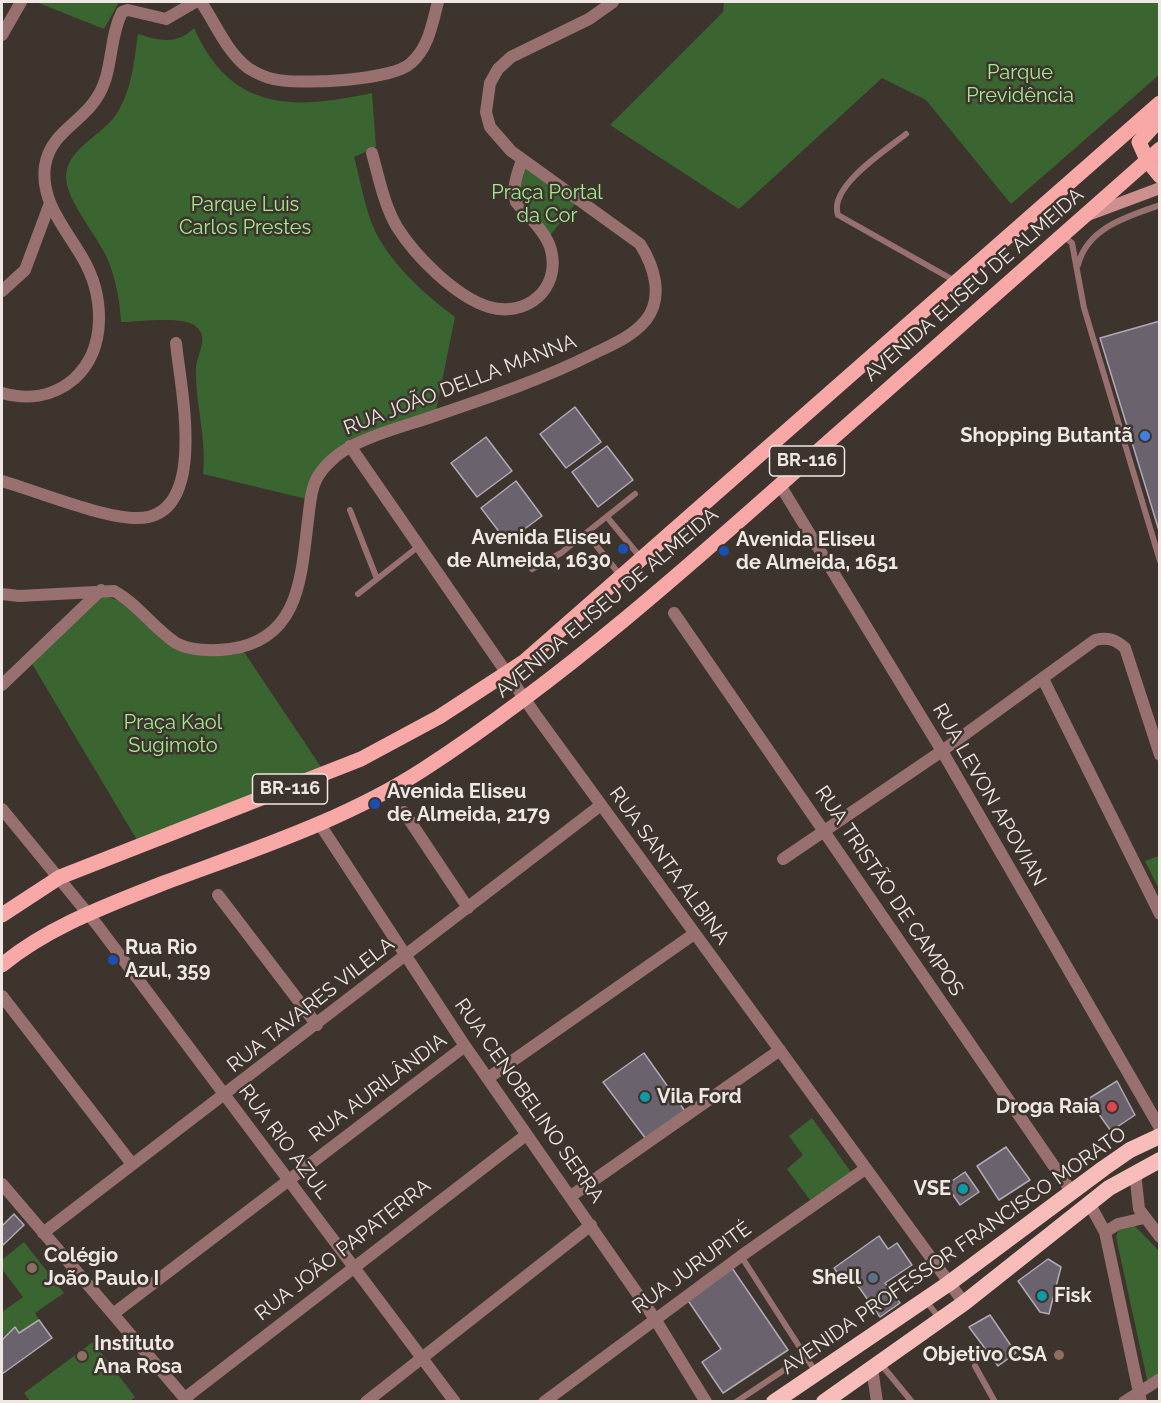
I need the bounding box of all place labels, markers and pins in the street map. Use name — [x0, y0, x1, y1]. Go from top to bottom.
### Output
place label: Shopping Butantã — [960, 424, 1133, 448]
marker: Shopping Butantã — [1138, 429, 1152, 443]
place label: Avenida Eliseu de Almeida, 1630 — [447, 526, 611, 573]
place label: Avenida Eliseu de Almeida, 1651 — [736, 528, 898, 575]
marker: Avenida Eliseu de Almeida, 1630 — [616, 542, 630, 556]
marker: Avenida Eliseu de Almeida, 1651 — [717, 544, 731, 558]
place label: Avenida Eliseu de Almeida, 2179 — [387, 780, 550, 827]
marker: Avenida Eliseu de Almeida, 2179 — [368, 797, 382, 811]
place label: Rua Rio Azul, 359 — [125, 936, 210, 983]
marker: Rua Rio Azul, 359 — [106, 953, 120, 967]
place label: Vila Ford — [657, 1085, 742, 1109]
marker: Vila Ford — [638, 1090, 652, 1104]
place label: Droga Raia — [996, 1095, 1100, 1119]
marker: Droga Raia — [1105, 1100, 1119, 1114]
place label: VSE — [914, 1177, 951, 1201]
marker: VSE — [956, 1182, 970, 1196]
place label: Colégio João Paulo I — [44, 1244, 159, 1291]
marker: Colégio João Paulo I — [25, 1261, 39, 1275]
place label: Shell — [812, 1266, 861, 1290]
marker: Shell — [866, 1271, 880, 1285]
place label: Fisk — [1054, 1284, 1092, 1308]
marker: Fisk — [1035, 1289, 1049, 1303]
place label: Instituto Ana Rosa — [94, 1332, 182, 1379]
place label: Objetivo CSA — [923, 1343, 1047, 1367]
marker: Objetivo CSA — [1052, 1348, 1066, 1362]
marker: Instituto Ana Rosa — [75, 1349, 89, 1363]

